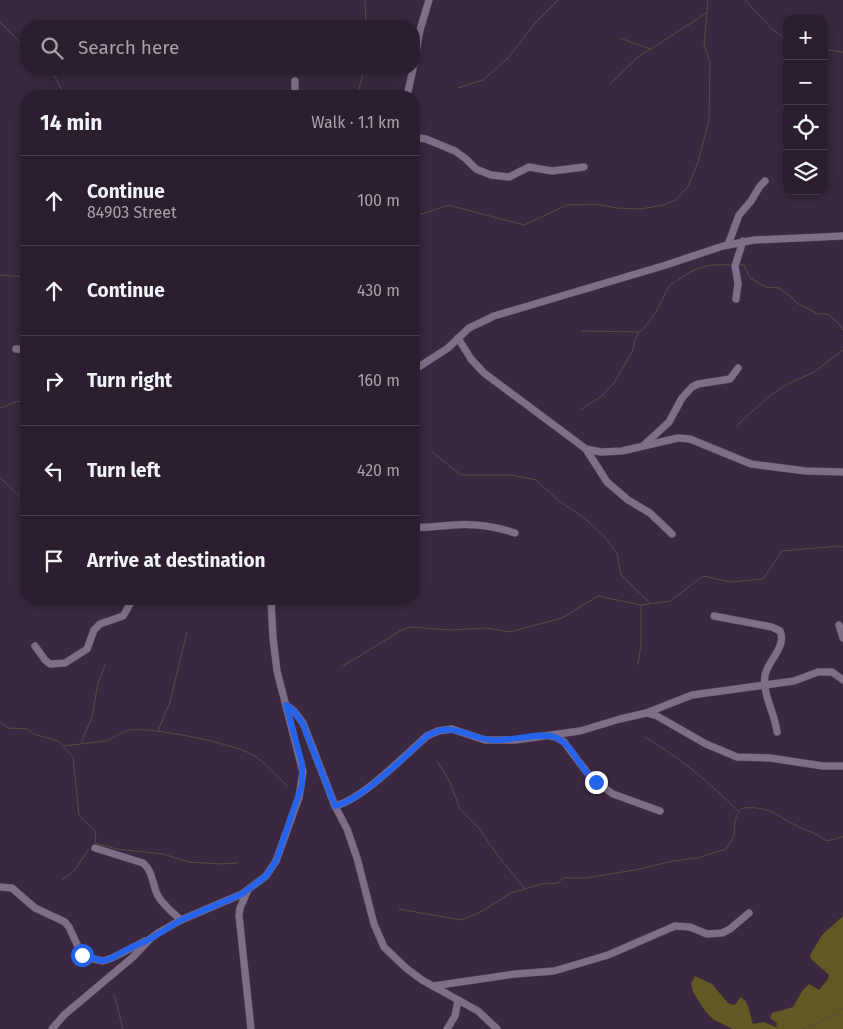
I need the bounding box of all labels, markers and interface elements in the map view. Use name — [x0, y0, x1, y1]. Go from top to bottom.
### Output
map controls — [783, 15, 828, 195]
button: + — [783, 15, 828, 60]
search box — [20, 20, 420, 75]
icon: search — [38, 34, 66, 62]
text: Search here — [78, 36, 179, 59]
button: − — [783, 60, 828, 105]
button: locate — [783, 105, 828, 150]
text: 14 min — [40, 110, 102, 136]
text: Walk · 1.1 km — [311, 113, 400, 132]
button: layers — [783, 150, 828, 195]
text: Continue — [87, 180, 165, 203]
icon: ahead — [40, 187, 68, 215]
text: 100 m — [357, 191, 400, 210]
text: 84903 Street — [87, 203, 177, 222]
icon: ahead — [40, 277, 68, 305]
text: Continue — [87, 279, 165, 302]
text: 430 m — [357, 281, 400, 300]
icon: right — [40, 367, 68, 395]
text: Turn right — [87, 369, 172, 392]
text: 160 m — [358, 371, 400, 390]
icon: left — [40, 457, 68, 485]
text: Turn left — [87, 459, 161, 482]
text: 420 m — [357, 461, 400, 480]
icon: arrive — [40, 547, 68, 575]
text: Arrive at destination — [87, 549, 266, 572]
route end — [585, 771, 608, 794]
route start — [71, 944, 94, 967]

